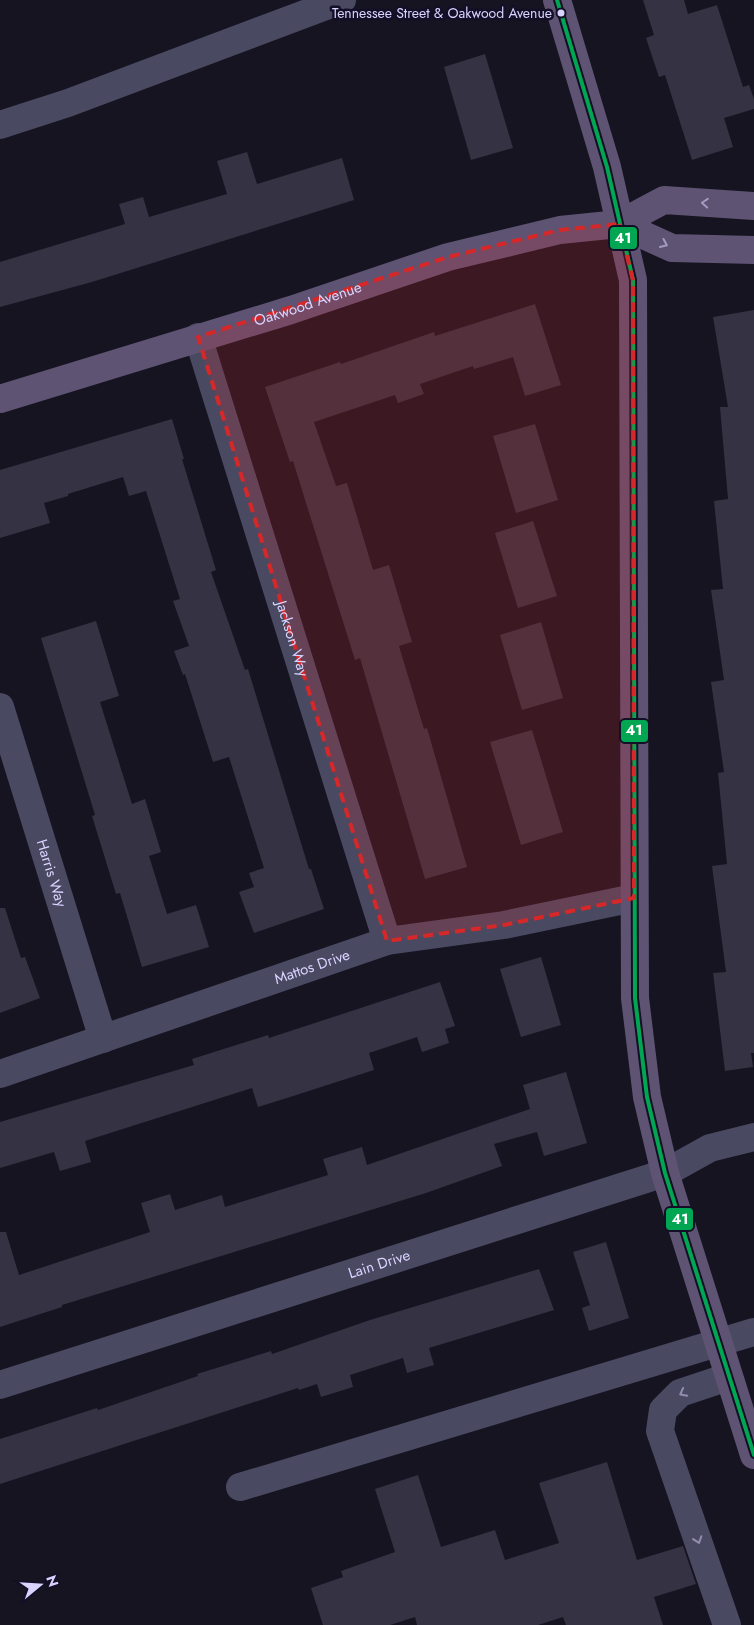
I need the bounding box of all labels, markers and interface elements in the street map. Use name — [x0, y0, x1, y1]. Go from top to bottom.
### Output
place label: Tennessee Street & Oakwood Avenue — [332, 3, 552, 23]
marker: Tennessee Street & Oakwood Avenue — [556, 8, 566, 18]
one-way arrow — [701, 198, 709, 209]
line badge: 41 — [609, 226, 638, 250]
text: 41 — [615, 228, 631, 248]
one-way arrow — [659, 238, 668, 248]
street label: Oakwood Avenue — [251, 276, 365, 332]
street label: Jackson Way — [270, 596, 315, 680]
line badge: 41 — [620, 719, 649, 743]
text: 41 — [626, 720, 642, 740]
street label: Harris Way — [31, 837, 73, 910]
street label: Mattos Drive — [271, 943, 353, 990]
line badge: 41 — [665, 1207, 694, 1231]
text: 41 — [672, 1209, 688, 1229]
street label: Lain Drive — [346, 1244, 413, 1284]
one-way arrow — [679, 1387, 688, 1397]
one-way arrow — [692, 1535, 702, 1543]
north arrow — [15, 1560, 65, 1610]
text: N — [41, 1573, 64, 1589]

